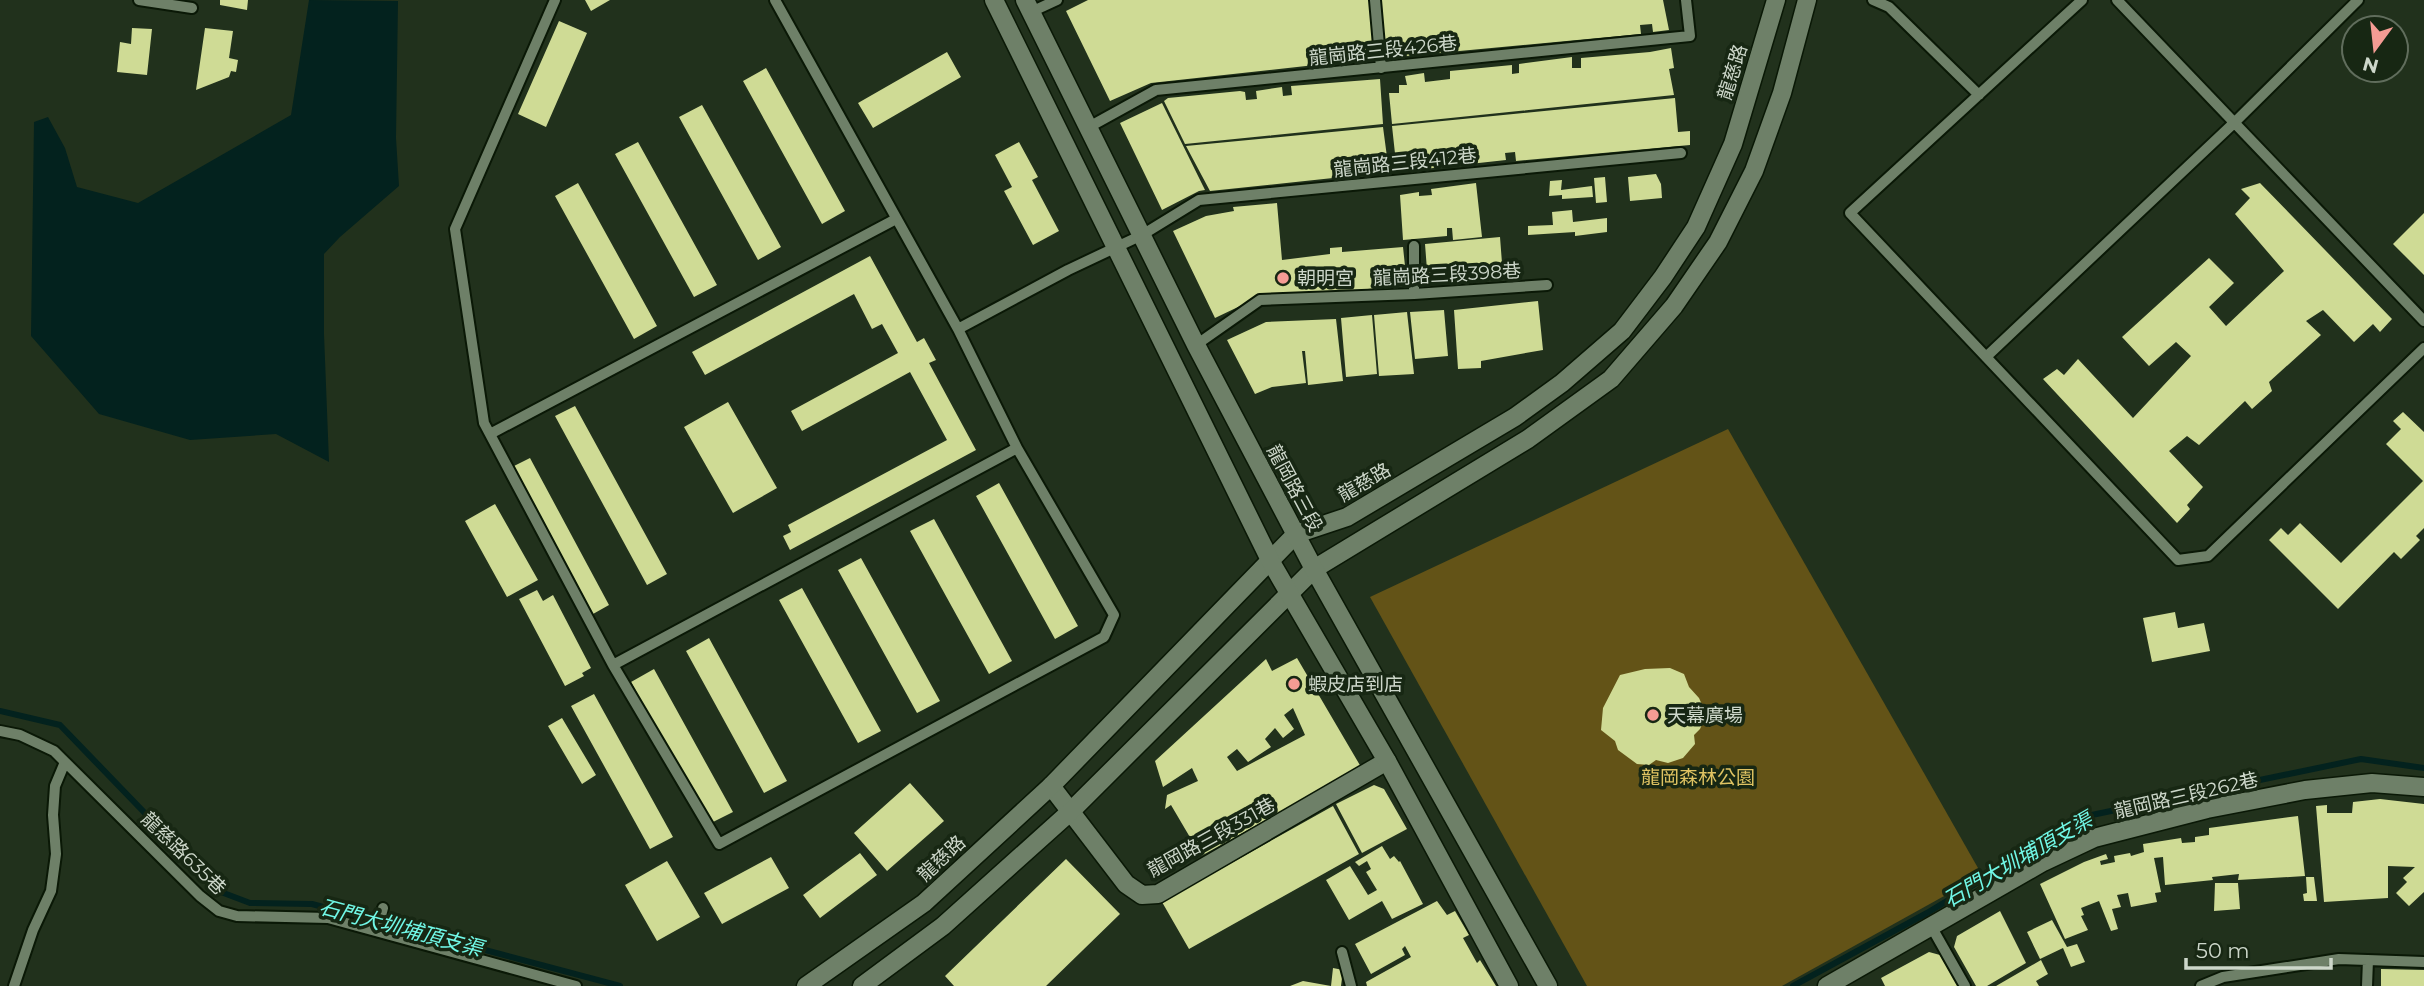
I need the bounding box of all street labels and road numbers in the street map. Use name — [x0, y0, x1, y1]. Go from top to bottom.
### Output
street label: 龍崗路三段426巷 — [1308, 31, 1458, 70]
street label: 龍慈路 — [1713, 42, 1752, 103]
street label: 龍崗路三段412巷 — [1332, 144, 1478, 181]
street label: 龍崗路三段398巷 — [1372, 259, 1522, 290]
street label: 龍岡路三段 — [1262, 441, 1327, 536]
street label: 龍慈路 — [1334, 458, 1395, 507]
street label: 龍岡路三段262巷 — [2112, 768, 2260, 823]
street label: 龍岡路三段331巷 — [1143, 793, 1279, 882]
street label: 龍慈路635巷 — [137, 807, 231, 899]
street label: 龍慈路 — [913, 831, 970, 886]

